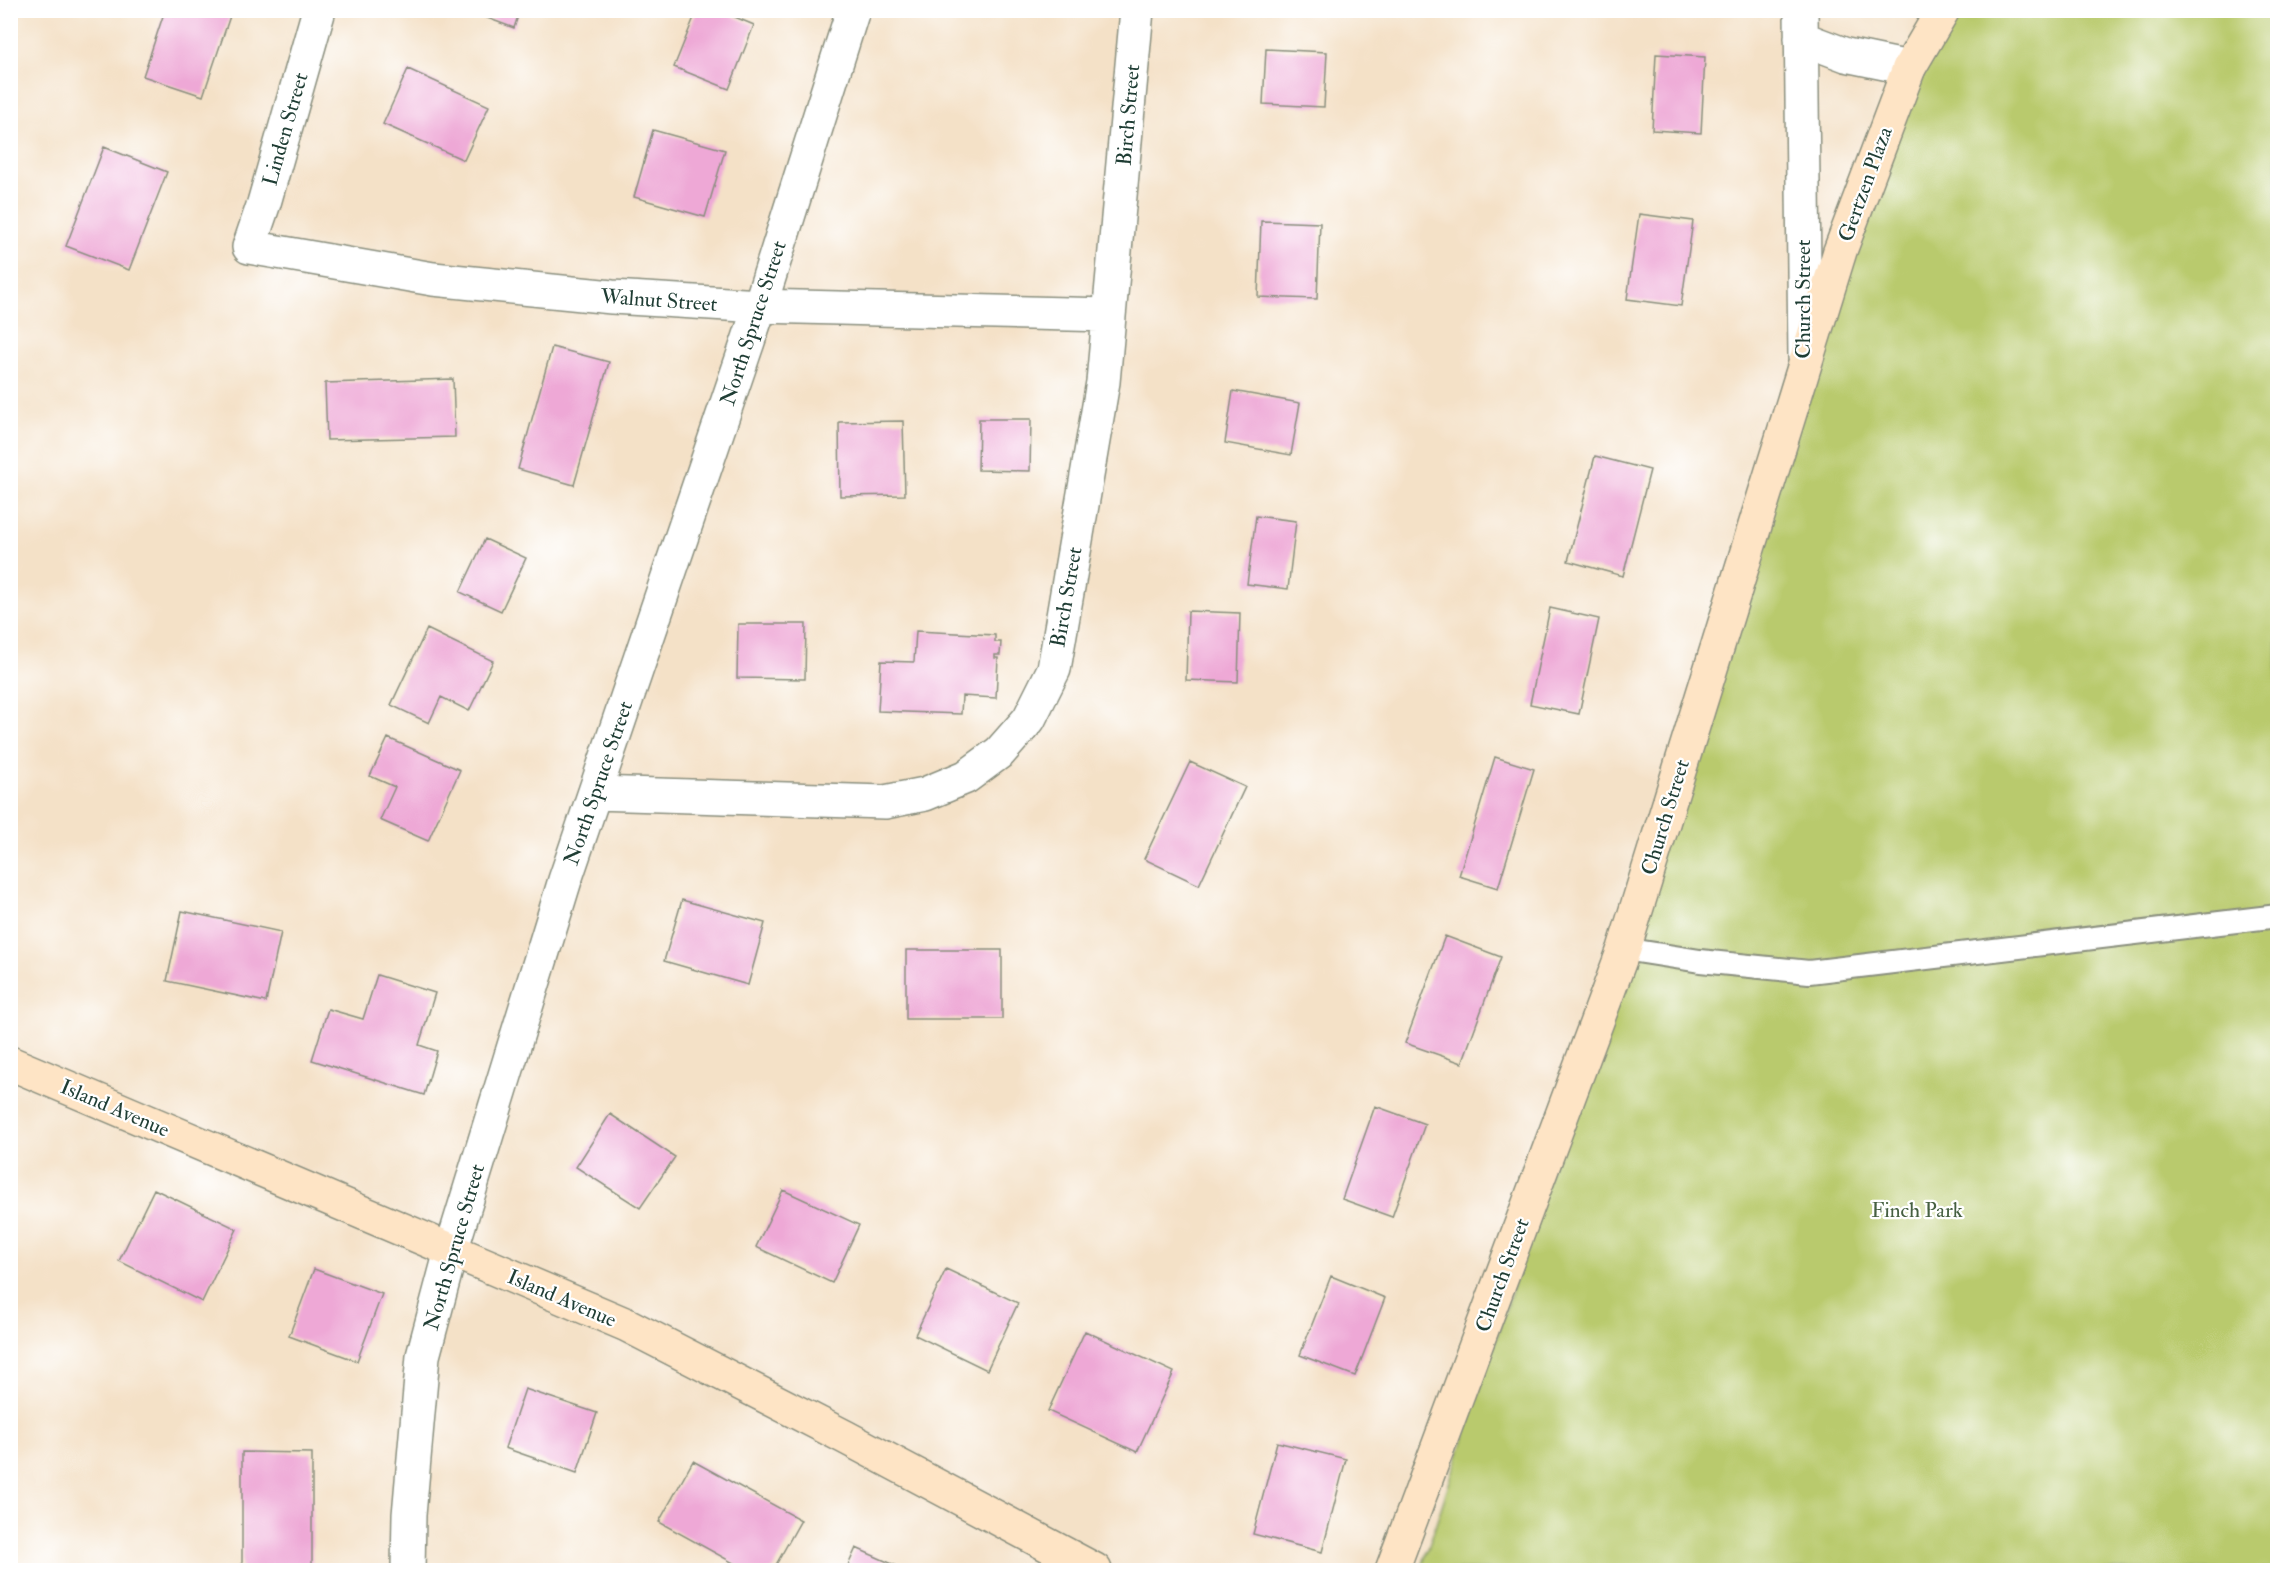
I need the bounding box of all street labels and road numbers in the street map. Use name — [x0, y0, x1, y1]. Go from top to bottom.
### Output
street label: Birch Street — [1111, 63, 1146, 167]
street label: Linden Street — [256, 69, 315, 189]
street label: Gertzen Plaza — [1832, 123, 1899, 245]
street label: North Spruce Street — [714, 237, 793, 409]
street label: Church Street — [1790, 239, 1817, 359]
street label: Walnut Street — [599, 283, 718, 318]
street label: Birch Street — [1044, 545, 1089, 649]
street label: North Spruce Street — [558, 697, 639, 869]
street label: Church Street — [1635, 756, 1696, 878]
street label: Island Avenue — [56, 1073, 174, 1144]
street label: North Spruce Street — [418, 1161, 491, 1333]
street label: Church Street — [1469, 1214, 1536, 1336]
street label: Island Avenue — [503, 1263, 621, 1334]

